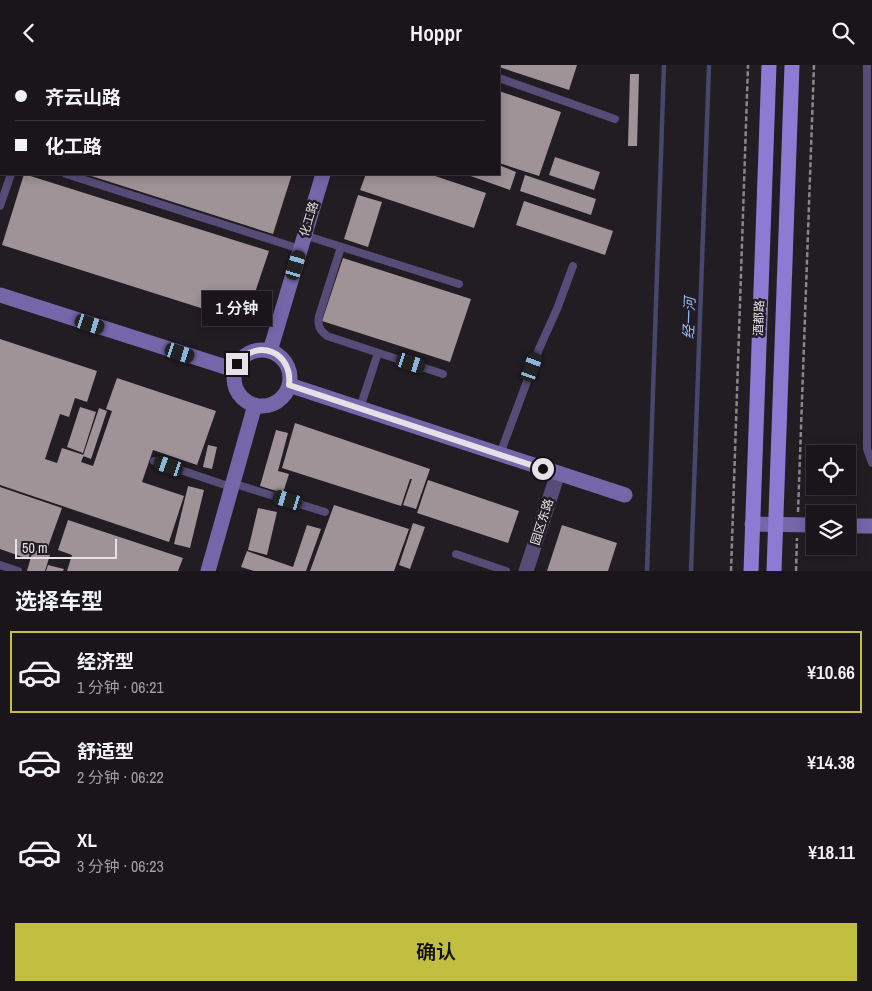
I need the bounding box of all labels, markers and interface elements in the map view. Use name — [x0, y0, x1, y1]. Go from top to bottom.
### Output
text: Hoppr — [410, 18, 462, 48]
icon: back — [15, 19, 43, 47]
icon: search — [829, 19, 857, 47]
text: 齐云山路 — [45, 84, 121, 110]
text: 化工路 — [45, 133, 102, 159]
street label: 化工路 — [296, 199, 322, 239]
car — [284, 248, 307, 282]
callout: 1 分钟 — [202, 291, 272, 327]
water label: 经一河 — [679, 294, 699, 339]
text: 1 分钟 — [216, 297, 258, 319]
street label: 酒都路 — [750, 300, 768, 336]
car — [73, 312, 106, 336]
car — [163, 341, 196, 365]
car — [519, 350, 544, 384]
car — [394, 351, 427, 375]
route end — [226, 353, 248, 375]
map controls — [806, 445, 856, 555]
button: locate — [806, 445, 856, 495]
car — [152, 454, 185, 478]
route start — [532, 458, 554, 480]
car — [271, 488, 304, 512]
street label: 园区东路 — [527, 497, 557, 547]
button: layers — [806, 505, 856, 555]
scale bar — [15, 536, 118, 559]
text: 50 m — [22, 539, 48, 557]
text: 选择车型 — [15, 586, 103, 616]
text: 经济型 — [77, 648, 134, 674]
icon: car — [17, 650, 62, 695]
text: ¥10.66 — [807, 659, 855, 685]
text: 1 分钟 · 06:21 — [77, 676, 164, 698]
text: 舒适型 — [77, 738, 134, 764]
icon: car — [17, 740, 62, 785]
text: ¥14.38 — [807, 749, 855, 775]
text: 2 分钟 · 06:22 — [77, 766, 164, 788]
text: XL — [77, 827, 97, 853]
icon: car — [17, 830, 62, 875]
text: ¥18.11 — [808, 839, 855, 865]
text: 3 分钟 · 06:23 — [77, 855, 164, 877]
button: 确认 — [15, 923, 857, 981]

